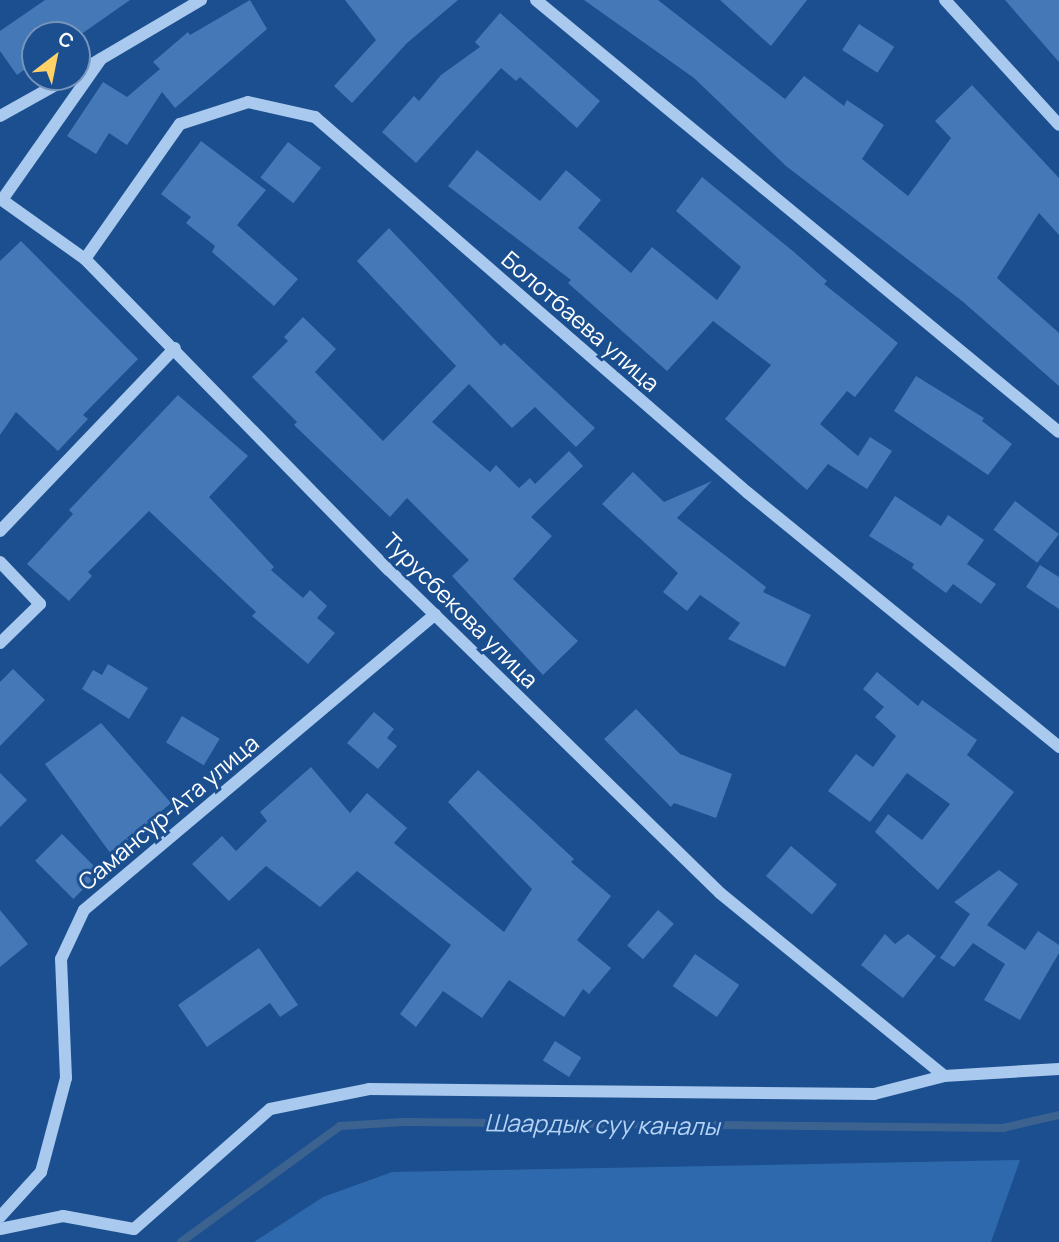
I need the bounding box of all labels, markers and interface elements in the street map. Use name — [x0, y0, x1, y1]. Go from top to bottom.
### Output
north arrow — [21, 21, 91, 91]
text: С — [53, 25, 79, 55]
street label: Болотбаева улица — [496, 245, 666, 397]
street label: Турусбекова улица — [378, 527, 544, 693]
street label: Самансур-Ата улица — [72, 729, 264, 895]
water label: Шаардык суу каналы — [484, 1108, 720, 1140]

